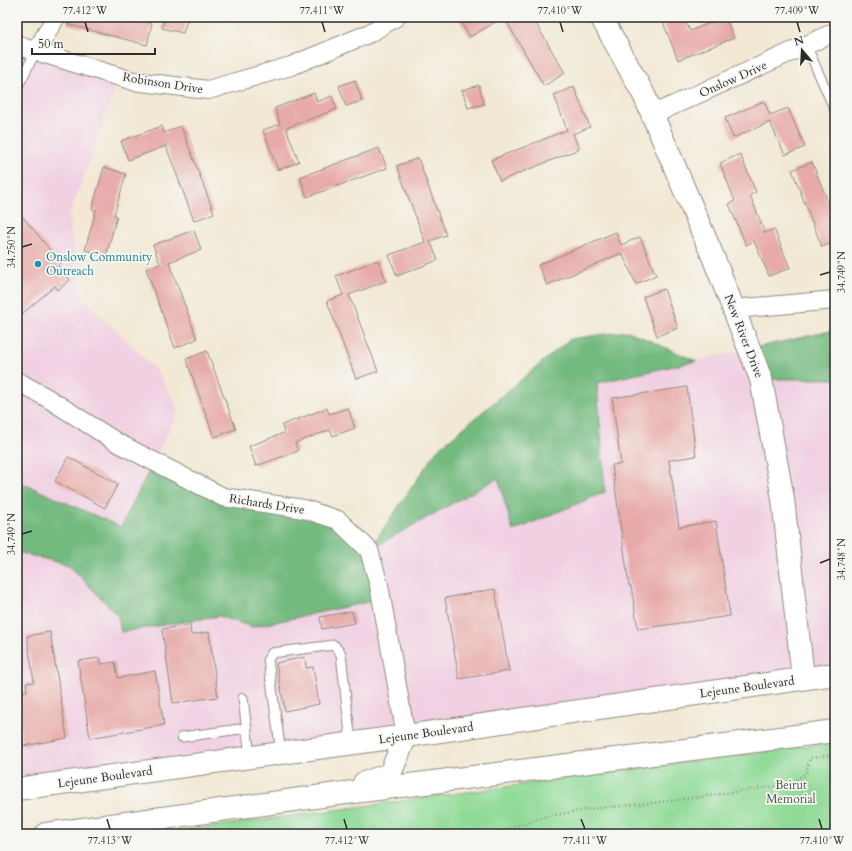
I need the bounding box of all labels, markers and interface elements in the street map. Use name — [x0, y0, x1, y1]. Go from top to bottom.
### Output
text: 77.412°W — [63, 4, 108, 18]
text: 77.411°W — [300, 4, 345, 18]
text: 77.410°W — [538, 4, 583, 18]
text: 77.409°W — [775, 4, 820, 18]
scale bar — [32, 30, 155, 56]
north arrow — [782, 30, 822, 70]
text: N — [792, 32, 806, 50]
text: 50 m — [38, 36, 65, 52]
street label: Onslow Drive — [697, 57, 769, 101]
street label: Robinson Drive — [122, 69, 204, 97]
text: 34.750°N — [5, 226, 19, 268]
place label: Onslow Community Outreach — [46, 249, 153, 279]
text: 34.749°N — [835, 251, 849, 293]
marker: Onslow Community Outreach — [33, 259, 43, 269]
street label: New River Drive — [721, 292, 767, 380]
street label: Richards Drive — [228, 490, 306, 518]
text: 34.749°N — [5, 513, 19, 555]
text: 34.748°N — [835, 538, 849, 580]
street label: Lejeune Boulevard — [699, 672, 796, 702]
street label: Lejeune Boulevard — [378, 718, 475, 748]
street label: Lejeune Boulevard — [57, 762, 154, 792]
park label: Beirut Memorial — [766, 777, 816, 807]
text: 77.413°W — [88, 834, 133, 848]
text: 77.412°W — [325, 834, 370, 848]
text: 77.411°W — [563, 834, 608, 848]
text: 77.410°W — [800, 834, 845, 848]

